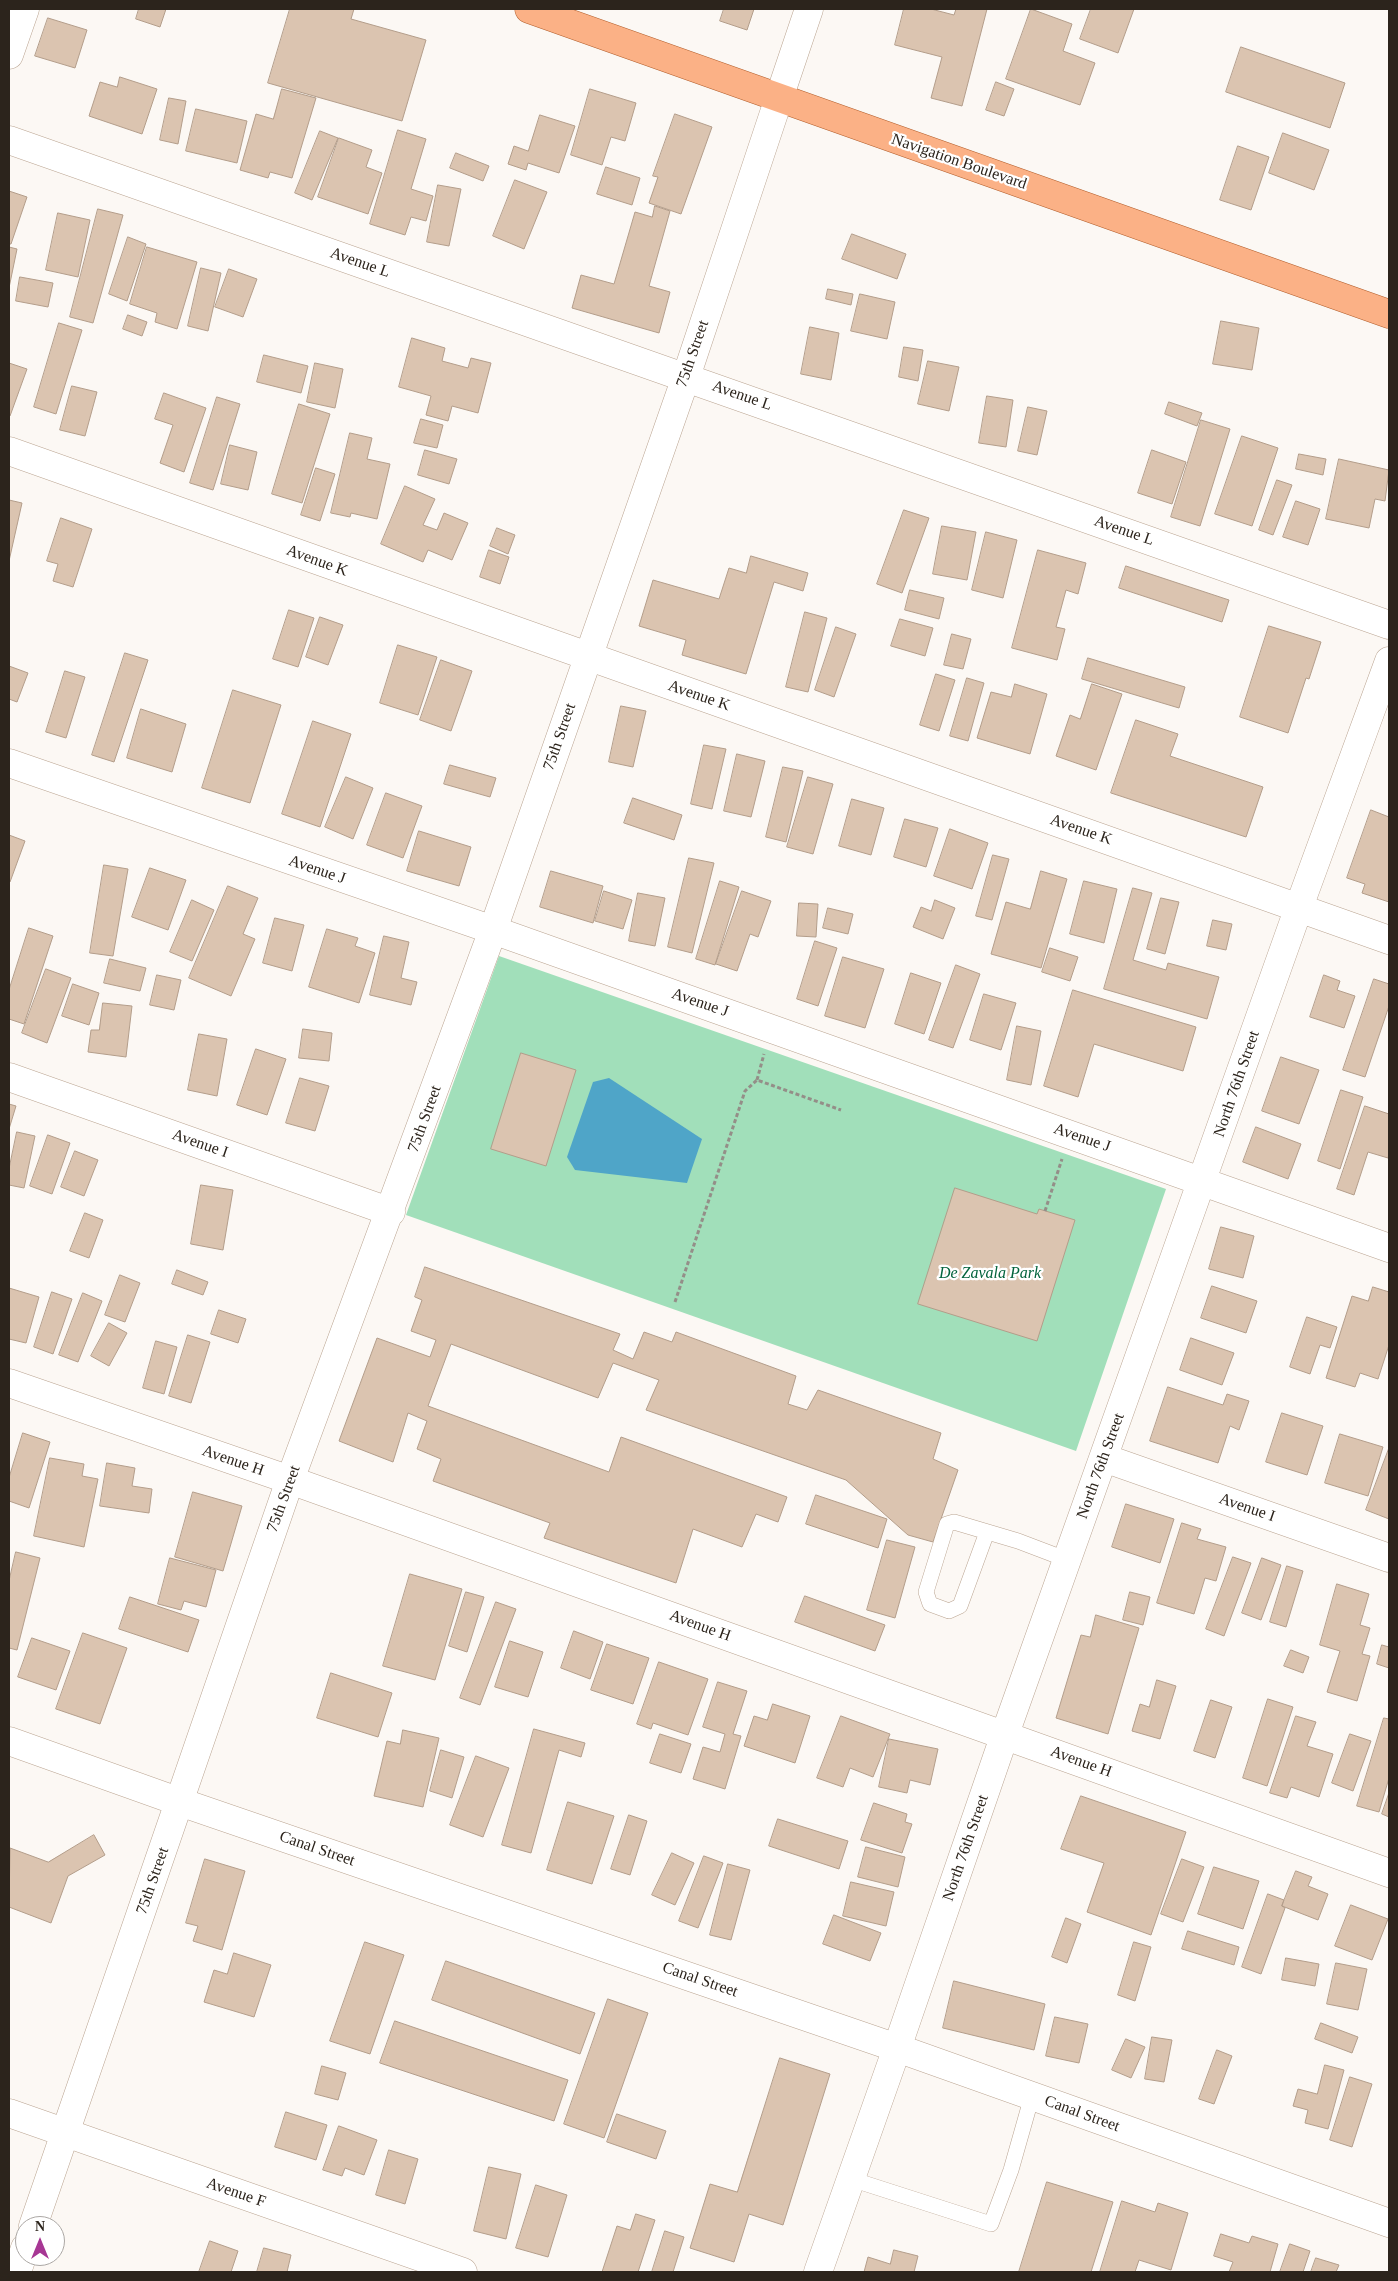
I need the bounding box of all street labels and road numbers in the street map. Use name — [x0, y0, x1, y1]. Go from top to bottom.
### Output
street label: Navigation Boulevard — [889, 130, 1029, 194]
street label: Avenue L — [327, 244, 393, 282]
street label: 75th Street — [673, 318, 713, 390]
street label: Avenue L — [709, 377, 775, 415]
street label: Avenue L — [1091, 512, 1157, 550]
street label: Avenue K — [284, 541, 350, 581]
street label: Avenue K — [666, 676, 732, 716]
street label: 75th Street — [540, 701, 580, 773]
street label: Avenue K — [1048, 810, 1114, 850]
street label: Avenue J — [286, 851, 348, 889]
street label: Avenue J — [669, 984, 731, 1022]
street label: North 76th Street — [1210, 1028, 1264, 1140]
street label: 75th Street — [404, 1083, 446, 1155]
street label: Avenue J — [1051, 1119, 1113, 1157]
street label: Avenue I — [170, 1125, 230, 1163]
street label: North 76th Street — [1073, 1411, 1129, 1521]
street label: Avenue H — [200, 1441, 266, 1481]
street label: 75th Street — [263, 1463, 305, 1535]
street label: Avenue I — [1217, 1489, 1277, 1527]
street label: Avenue H — [667, 1606, 733, 1646]
street label: Avenue H — [1048, 1742, 1114, 1782]
street label: North 76th Street — [939, 1792, 993, 1904]
street label: Canal Street — [277, 1827, 357, 1871]
street label: 75th Street — [133, 1845, 173, 1917]
street label: Canal Street — [660, 1958, 740, 2002]
street label: Canal Street — [1042, 2092, 1122, 2136]
street label: Avenue F — [204, 2174, 268, 2212]

